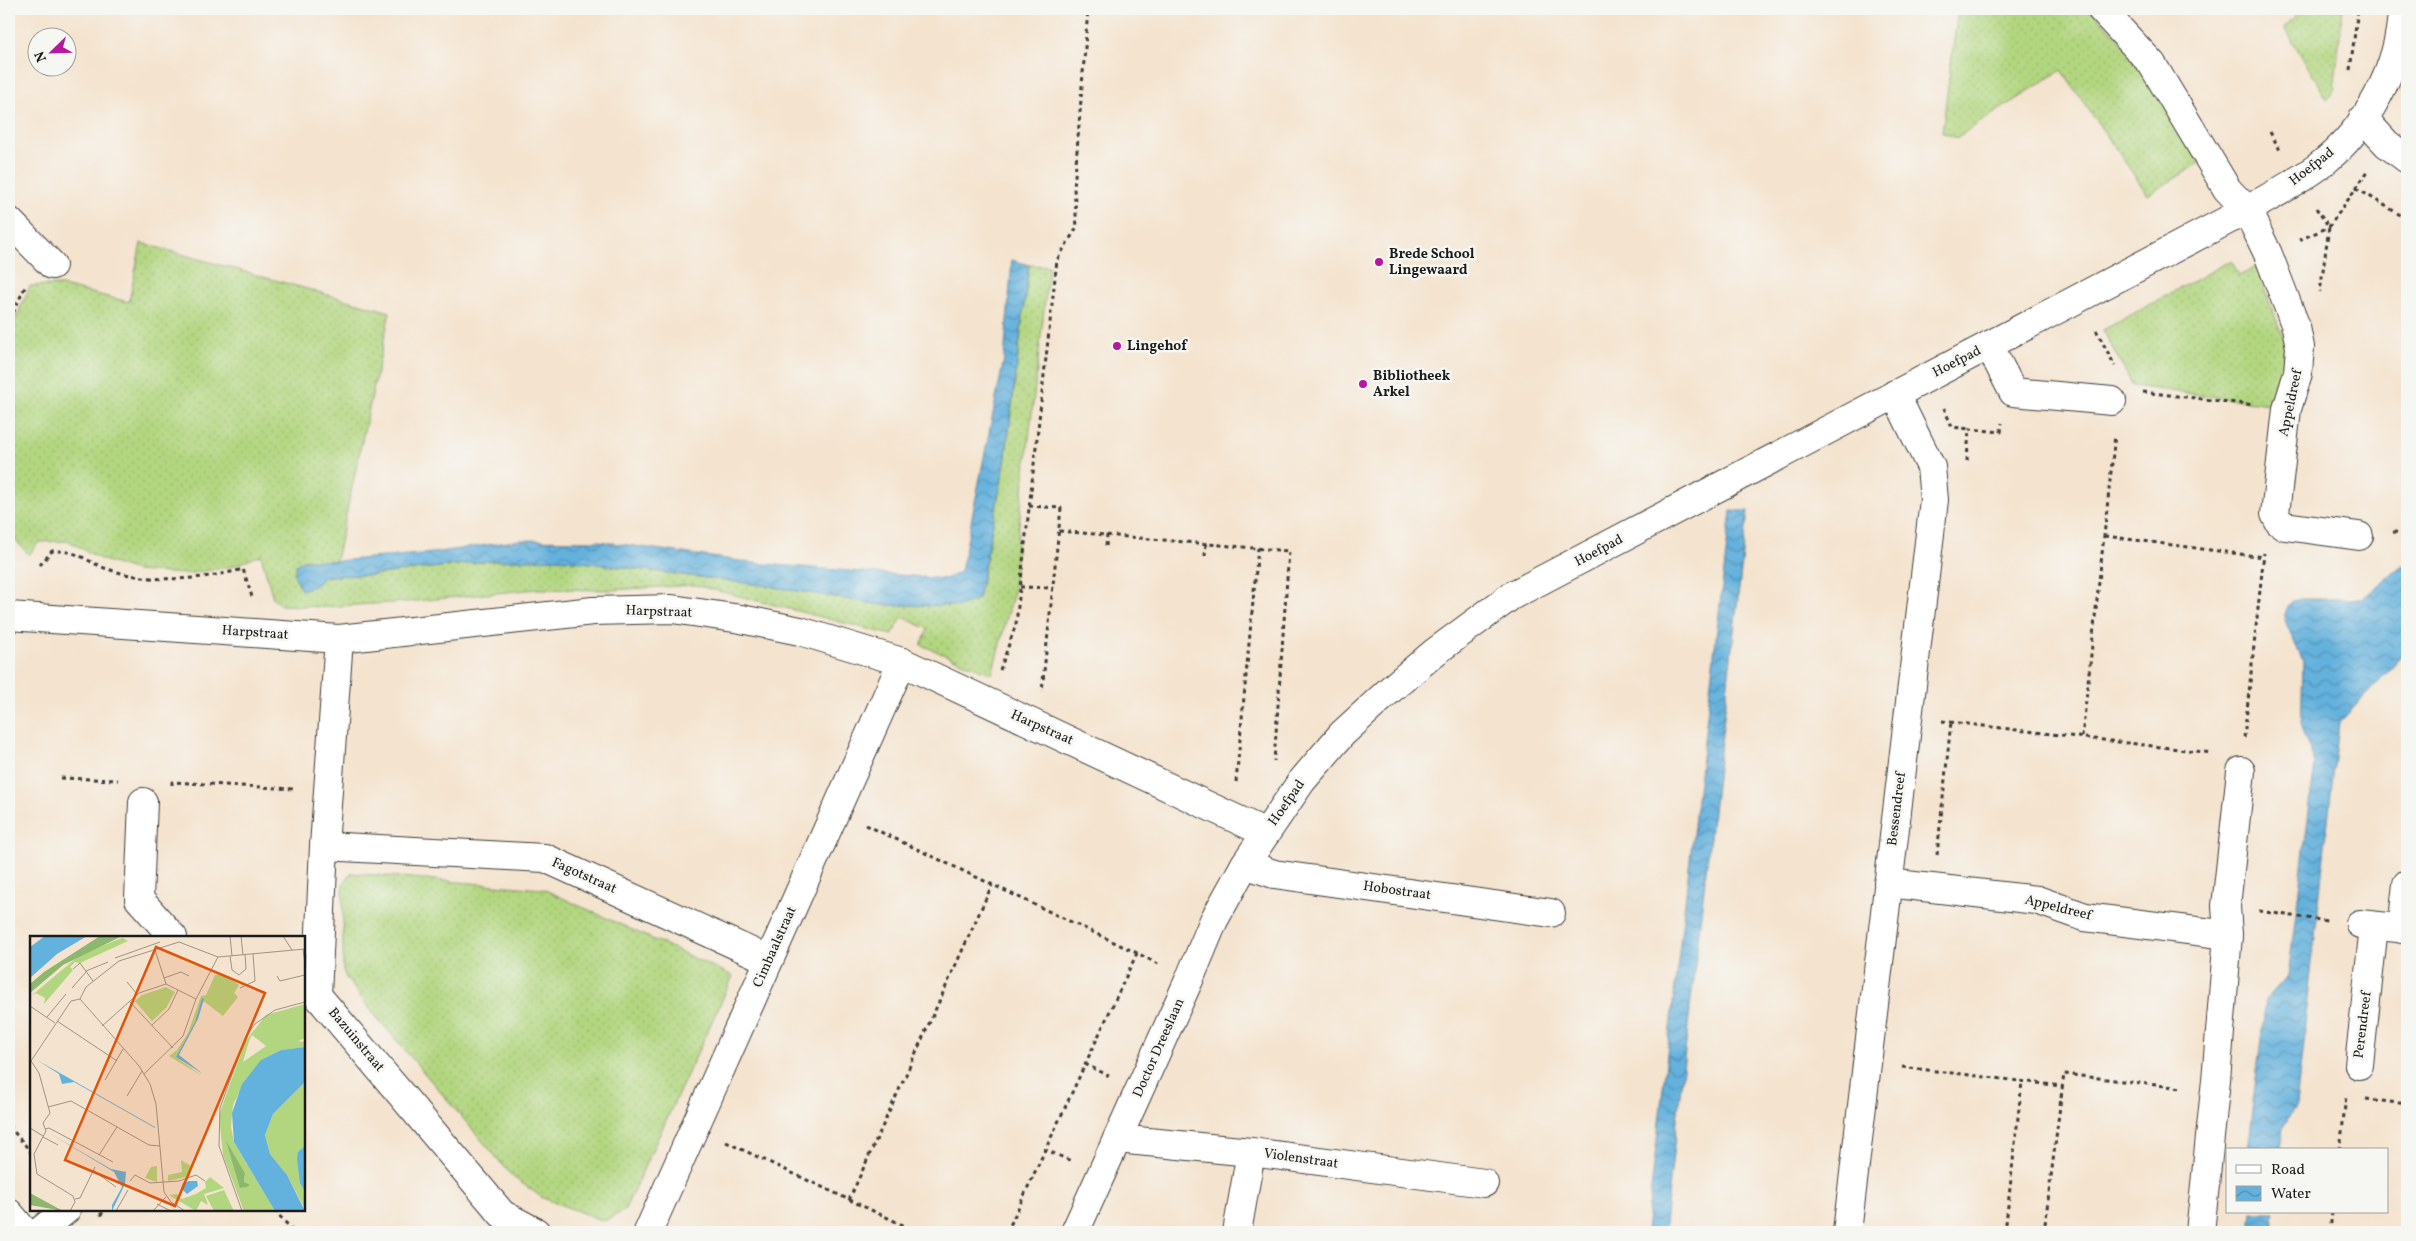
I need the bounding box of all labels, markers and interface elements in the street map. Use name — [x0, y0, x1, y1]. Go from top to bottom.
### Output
north arrow — [28, 28, 78, 78]
text: N — [31, 48, 52, 65]
street label: Hoefpad — [2286, 143, 2339, 191]
place label: Brede School Lingewaard — [1389, 245, 1475, 280]
marker: Brede School Lingewaard — [1373, 256, 1385, 268]
place label: Lingehof — [1127, 337, 1188, 356]
marker: Lingehof — [1111, 340, 1123, 352]
street label: Hoefpad — [1929, 342, 1985, 382]
place label: Bibliotheek Arkel — [1373, 367, 1451, 402]
street label: Appeldreef — [2275, 367, 2308, 438]
marker: Bibliotheek Arkel — [1357, 378, 1369, 390]
street label: Hoefpad — [1571, 530, 1627, 572]
street label: Harpstraat — [625, 601, 693, 623]
street label: Harpstraat — [221, 621, 289, 645]
street label: Harpstraat — [1008, 706, 1076, 750]
street label: Bessendreef — [1883, 770, 1911, 847]
street label: Hoefpad — [1264, 776, 1310, 830]
street label: Fagotstraat — [549, 853, 619, 899]
street label: Hobostraat — [1362, 877, 1432, 905]
street label: Appeldreef — [2023, 891, 2094, 926]
street label: Cimbaalstraat — [749, 903, 801, 991]
inset map — [30, 936, 305, 1211]
street label: Perendreef — [2349, 989, 2377, 1059]
street label: Doctor Dreeslaan — [1129, 995, 1189, 1101]
street label: Bazuinstraat — [323, 1004, 389, 1076]
street label: Violenstraat — [1263, 1144, 1340, 1174]
legend — [2226, 1148, 2388, 1214]
text: Road — [2271, 1160, 2305, 1181]
text: Water — [2271, 1184, 2311, 1205]

